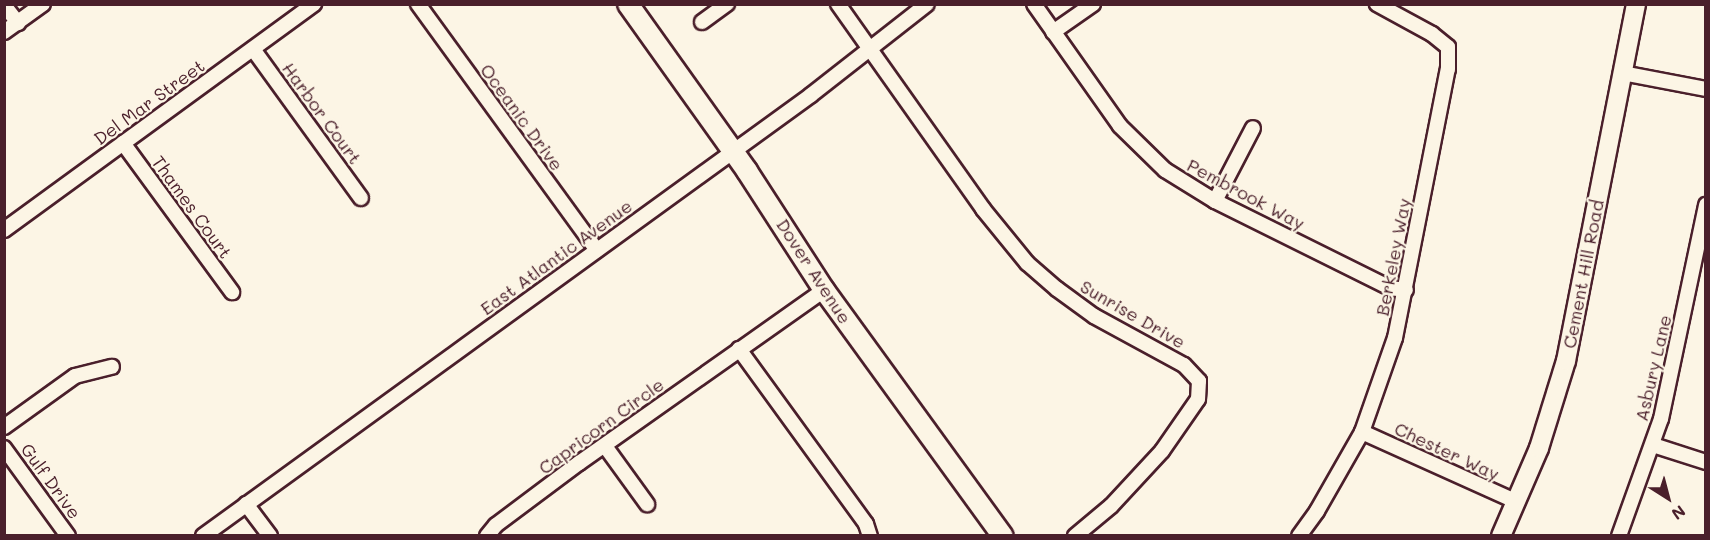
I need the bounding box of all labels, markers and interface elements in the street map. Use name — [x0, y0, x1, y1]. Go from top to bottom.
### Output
street label: Del Mar Street — [89, 55, 209, 149]
street label: Harbor Court — [278, 58, 366, 168]
street label: Oceanic Drive — [476, 59, 568, 175]
street label: Thames Court — [147, 151, 237, 263]
street label: Pembrook Way — [1184, 154, 1308, 234]
street label: East Atlantic Avenue — [476, 195, 636, 319]
street label: Berkeley Way — [1371, 196, 1415, 318]
street label: Cement Hill Road — [1558, 198, 1608, 350]
street label: Dover Avenue — [772, 214, 856, 328]
street label: Sunrise Drive — [1077, 275, 1189, 353]
street label: Asbury Lane — [1630, 313, 1676, 423]
street label: Capricorn Circle — [534, 373, 668, 479]
street label: Chester Way — [1391, 417, 1503, 485]
street label: Gulf Drive — [16, 439, 86, 523]
north arrow — [1638, 468, 1698, 528]
text: N — [1668, 501, 1690, 525]

